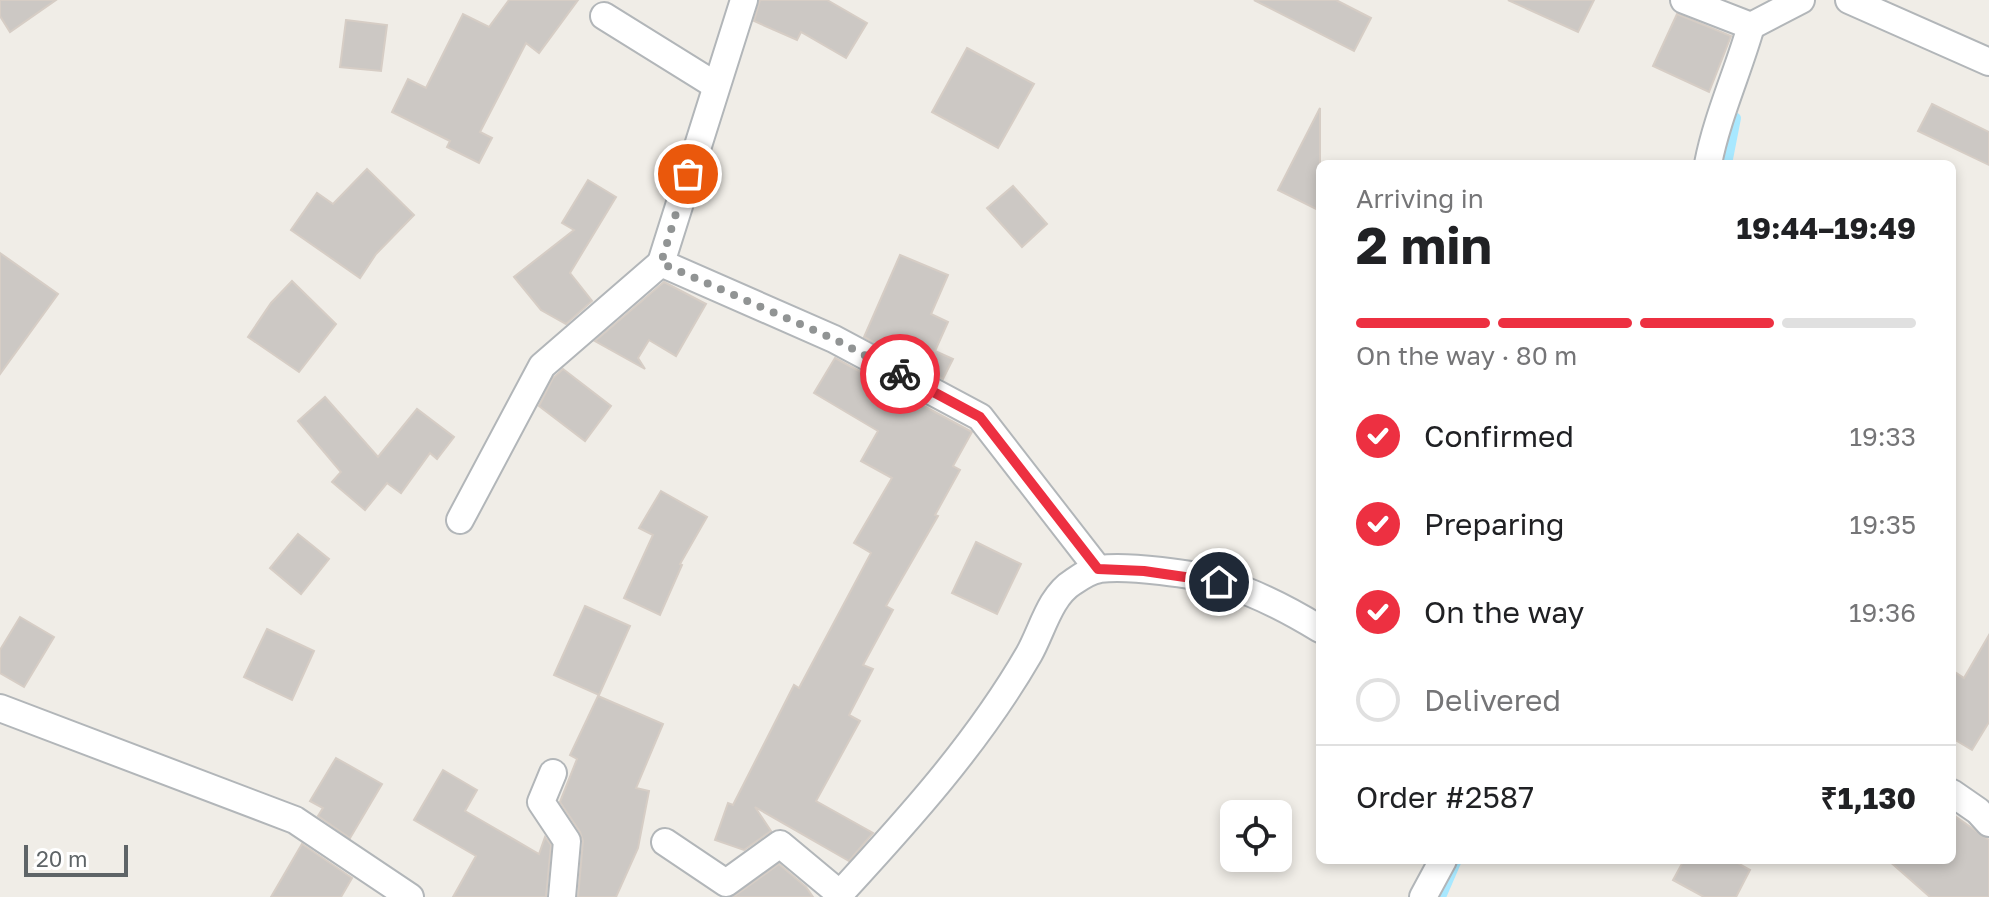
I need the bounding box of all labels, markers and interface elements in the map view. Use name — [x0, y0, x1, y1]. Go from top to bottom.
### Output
pin — [654, 140, 722, 208]
icon: bag — [666, 152, 710, 196]
text: Arriving in — [1356, 183, 1484, 214]
text: 19:44–19:49 — [1737, 210, 1916, 246]
text: 2 min — [1356, 213, 1492, 275]
courier — [860, 334, 940, 414]
text: On the way · 80 m — [1356, 340, 1577, 371]
icon: bike — [878, 352, 922, 396]
icon: check — [1356, 414, 1400, 458]
text: Confirmed — [1424, 418, 1574, 454]
text: 19:33 — [1849, 421, 1916, 452]
icon: check — [1356, 502, 1400, 546]
text: Preparing — [1424, 506, 1565, 542]
text: 19:35 — [1850, 509, 1916, 540]
pin — [1185, 548, 1253, 616]
icon: home — [1197, 560, 1241, 604]
icon: check — [1356, 590, 1400, 634]
text: On the way — [1424, 594, 1584, 630]
text: 19:36 — [1849, 597, 1916, 628]
text: Delivered — [1424, 682, 1561, 718]
text: Order #2587 — [1356, 779, 1534, 815]
text: ₹1,130 — [1821, 780, 1916, 816]
map controls — [1220, 800, 1292, 872]
button: locate — [1220, 800, 1292, 872]
scale bar — [24, 841, 128, 877]
text: 20 m — [36, 845, 87, 872]

